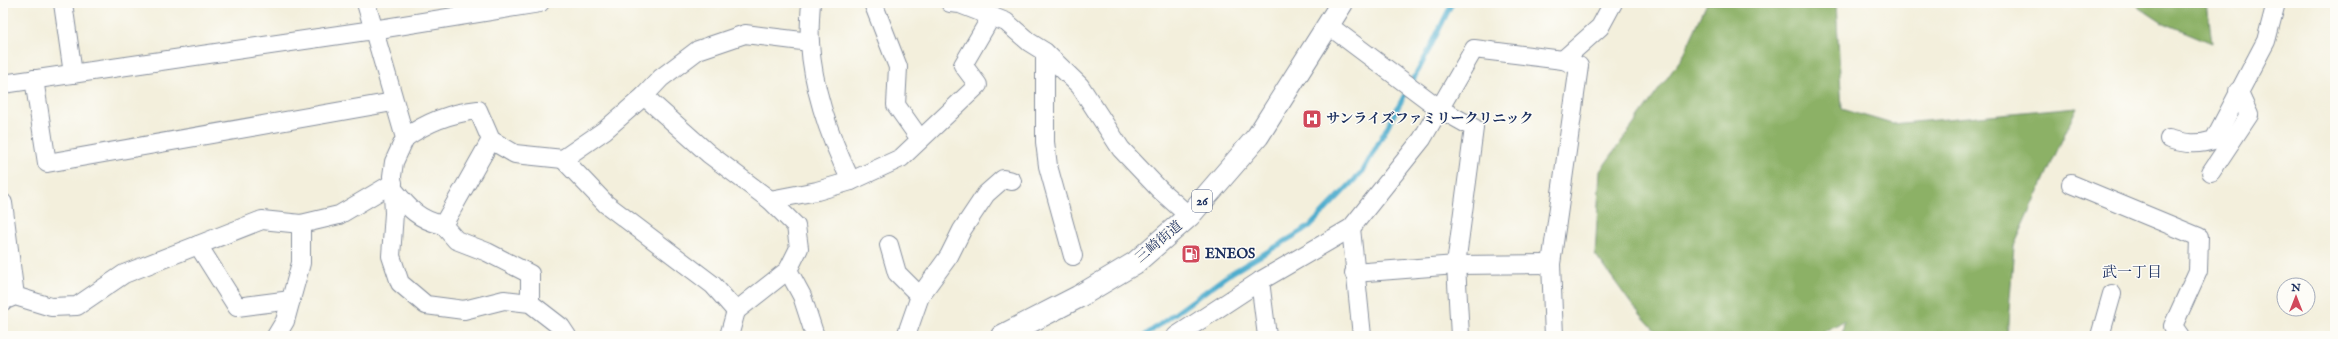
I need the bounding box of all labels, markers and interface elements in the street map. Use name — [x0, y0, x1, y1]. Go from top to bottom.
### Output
hospital icon: サンライズファミリークリニック — [1301, 108, 1323, 130]
place label: サンライズファミリークリニック — [1326, 110, 1534, 128]
road number: 26 — [1192, 190, 1212, 212]
street label: 三崎街道 — [1132, 217, 1186, 267]
fuel station icon: ENEOS — [1180, 243, 1202, 265]
place label: ENEOS — [1205, 245, 1255, 263]
district label: 武一丁目 — [2102, 263, 2162, 282]
north arrow — [2276, 277, 2316, 317]
text: N — [2290, 281, 2301, 295]

